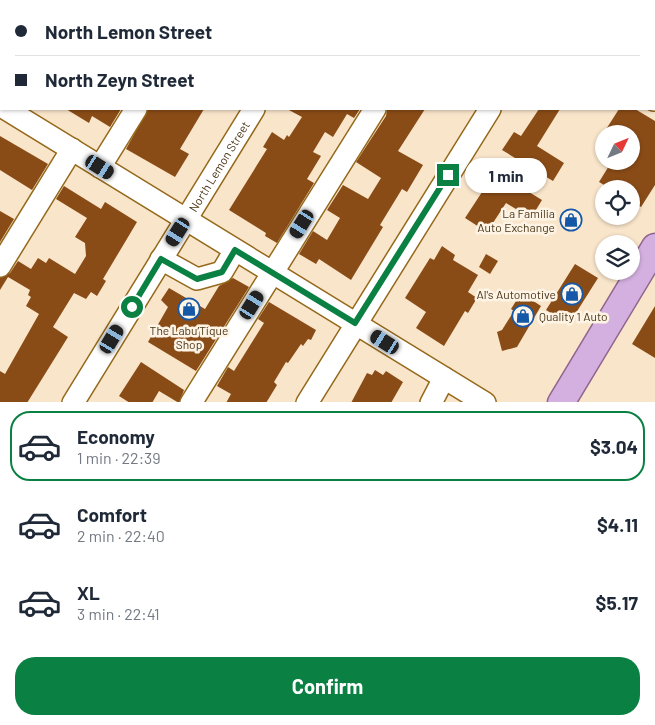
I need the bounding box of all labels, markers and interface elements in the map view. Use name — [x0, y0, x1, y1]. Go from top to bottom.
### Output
text: North Lemon Street — [45, 20, 212, 43]
text: North Zeyn Street — [45, 68, 195, 91]
street label: North Lemon Street — [186, 118, 252, 214]
north arrow — [595, 125, 640, 170]
map controls — [595, 125, 640, 280]
car — [83, 153, 116, 181]
callout: 1 min — [466, 158, 548, 192]
route end — [437, 164, 459, 186]
text: 1 min — [488, 166, 524, 185]
button: locate — [595, 180, 640, 225]
place label: La Familia Auto Exchange — [477, 206, 555, 234]
car — [287, 207, 316, 241]
shop icon: La Familia Auto Exchange — [559, 208, 583, 232]
car — [163, 215, 192, 249]
button: layers — [595, 235, 640, 280]
shop icon: Al's Automotive — [560, 282, 584, 306]
place label: Al's Automotive — [476, 287, 556, 301]
car — [237, 288, 266, 322]
route start — [121, 296, 143, 318]
shop icon: The Labu’Tique Shop — [177, 297, 201, 321]
shop icon: Quality 1 Auto — [511, 304, 535, 328]
place label: Quality 1 Auto — [539, 309, 608, 323]
car — [97, 322, 126, 356]
place label: The Labu’Tique Shop — [150, 323, 228, 351]
car — [368, 328, 401, 356]
icon: car — [17, 424, 62, 469]
text: Economy — [77, 425, 155, 448]
text: $3.04 — [590, 435, 638, 458]
text: 1 min · 22:39 — [77, 448, 161, 467]
icon: car — [17, 502, 62, 547]
text: Comfort — [77, 503, 147, 526]
text: $4.11 — [597, 513, 638, 536]
text: 2 min · 22:40 — [77, 526, 165, 545]
icon: car — [17, 580, 62, 625]
text: XL — [77, 581, 100, 604]
text: $5.17 — [596, 591, 638, 614]
text: 3 min · 22:41 — [77, 604, 160, 623]
button: Confirm — [15, 657, 640, 715]

